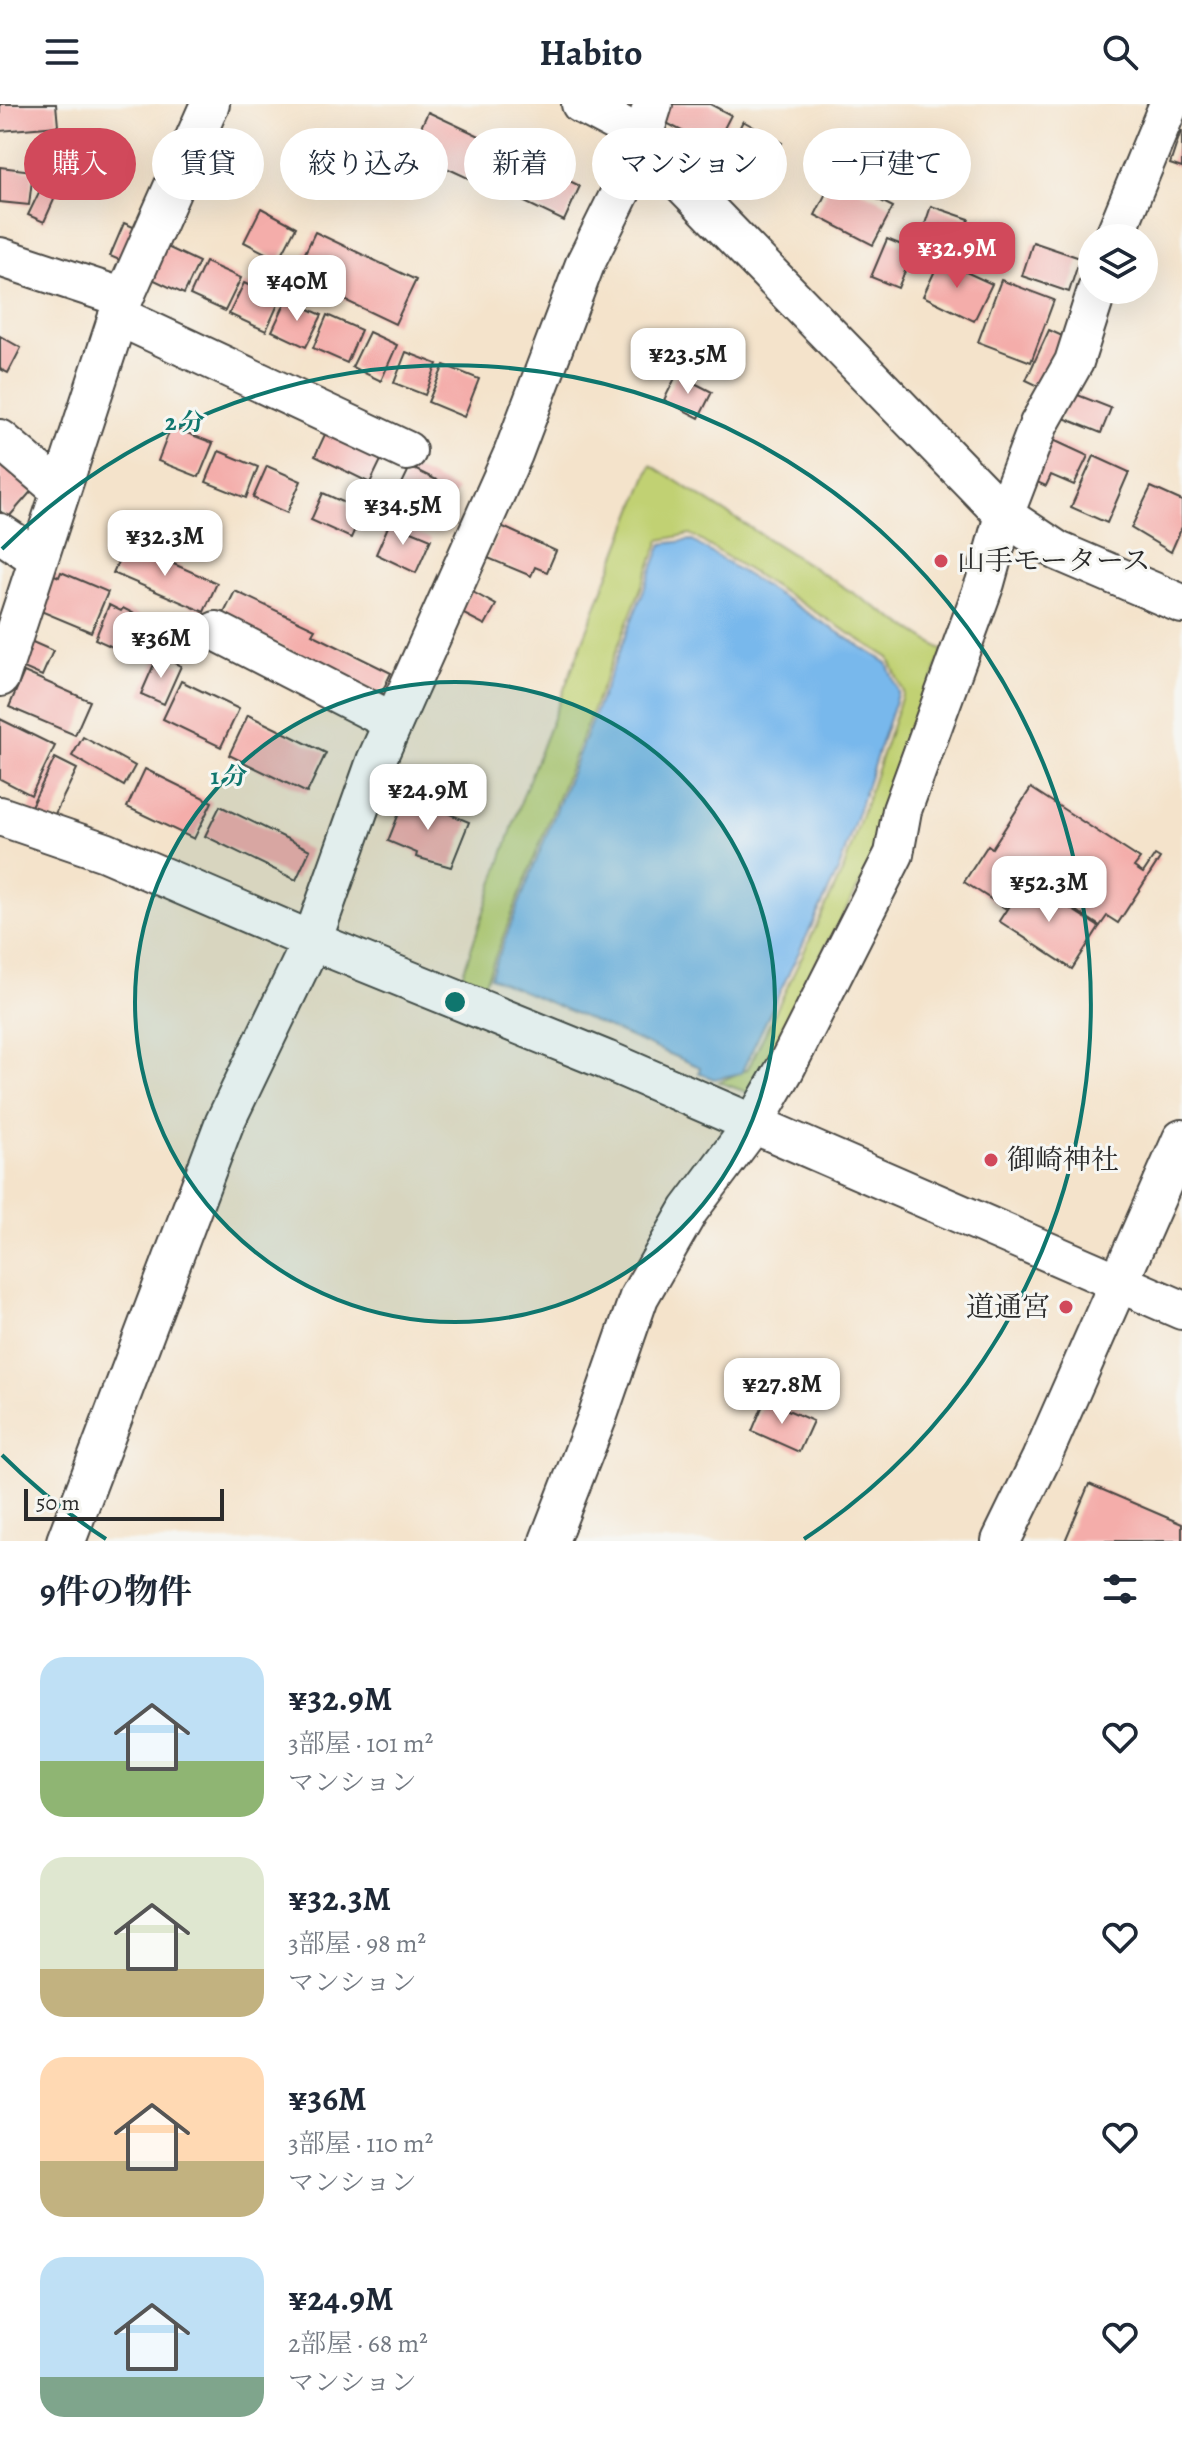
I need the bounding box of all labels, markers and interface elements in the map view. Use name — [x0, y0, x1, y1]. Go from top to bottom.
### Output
text: Habito — [539, 28, 643, 77]
icon: menu — [40, 30, 84, 74]
icon: search — [1098, 30, 1142, 74]
chip: 購入 — [24, 128, 136, 200]
chip: 賃貸 — [152, 128, 264, 200]
chip: 絞り込み — [280, 128, 448, 200]
chip: 新着 — [464, 128, 576, 200]
chip: マンション — [592, 128, 787, 200]
chip: 一戸建て — [803, 128, 971, 200]
pin: ¥32.9M — [892, 222, 1022, 290]
map controls — [1078, 224, 1158, 304]
button: layers — [1078, 224, 1158, 304]
text: ¥32.9M — [917, 230, 997, 265]
pin: ¥40M — [250, 255, 344, 323]
text: ¥40M — [266, 263, 328, 298]
pin: ¥23.5M — [623, 328, 753, 396]
text: ¥23.5M — [649, 336, 727, 371]
text: 2 分 — [165, 406, 205, 438]
pin: ¥34.5M — [338, 479, 468, 547]
text: ¥34.5M — [364, 487, 442, 522]
pin: ¥32.3M — [100, 510, 230, 578]
text: ¥32.3M — [126, 518, 204, 553]
place label: 山手モータース — [957, 542, 1150, 580]
marker: 山手モータース — [932, 552, 950, 570]
pin: ¥36M — [114, 612, 208, 680]
text: ¥36M — [131, 620, 191, 655]
text: 1 分 — [211, 760, 247, 792]
pin: ¥24.9M — [363, 764, 493, 832]
text: ¥24.9M — [388, 772, 468, 807]
pin: ¥52.3M — [984, 856, 1114, 924]
text: ¥52.3M — [1010, 864, 1088, 899]
centre of rings — [441, 988, 469, 1016]
place label: 御崎神社 — [1007, 1141, 1119, 1179]
marker: 御崎神社 — [982, 1151, 1000, 1169]
place label: 道通宮 — [966, 1288, 1050, 1326]
marker: 道通宮 — [1057, 1298, 1075, 1316]
pin: ¥27.8M — [717, 1358, 847, 1426]
text: ¥27.8M — [742, 1366, 822, 1401]
scale bar — [24, 1485, 224, 1521]
text: 50 m — [36, 1488, 80, 1518]
icon: filters — [1098, 1567, 1142, 1611]
text: 9件の物件 — [40, 1568, 192, 1615]
text: ¥32.9M — [288, 1675, 392, 1722]
icon: home — [104, 1689, 200, 1785]
icon: heart — [1098, 1715, 1142, 1759]
text: 3部屋 · 101 m² — [288, 1726, 433, 1761]
text: マンション — [288, 1765, 417, 1800]
text: ¥32.3M — [288, 1875, 391, 1922]
icon: home — [104, 1889, 200, 1985]
icon: heart — [1098, 1915, 1142, 1959]
text: 3部屋 · 98 m² — [288, 1926, 426, 1961]
text: マンション — [288, 1965, 417, 2000]
text: ¥36M — [288, 2075, 367, 2122]
icon: home — [104, 2089, 200, 2185]
icon: heart — [1098, 2115, 1142, 2159]
text: 3部屋 · 110 m² — [288, 2126, 433, 2161]
text: マンション — [288, 2165, 417, 2200]
text: ¥24.9M — [288, 2275, 394, 2322]
icon: home — [104, 2289, 200, 2385]
icon: heart — [1098, 2315, 1142, 2359]
text: 2部屋 · 68 m² — [288, 2326, 428, 2361]
text: マンション — [288, 2365, 417, 2400]

